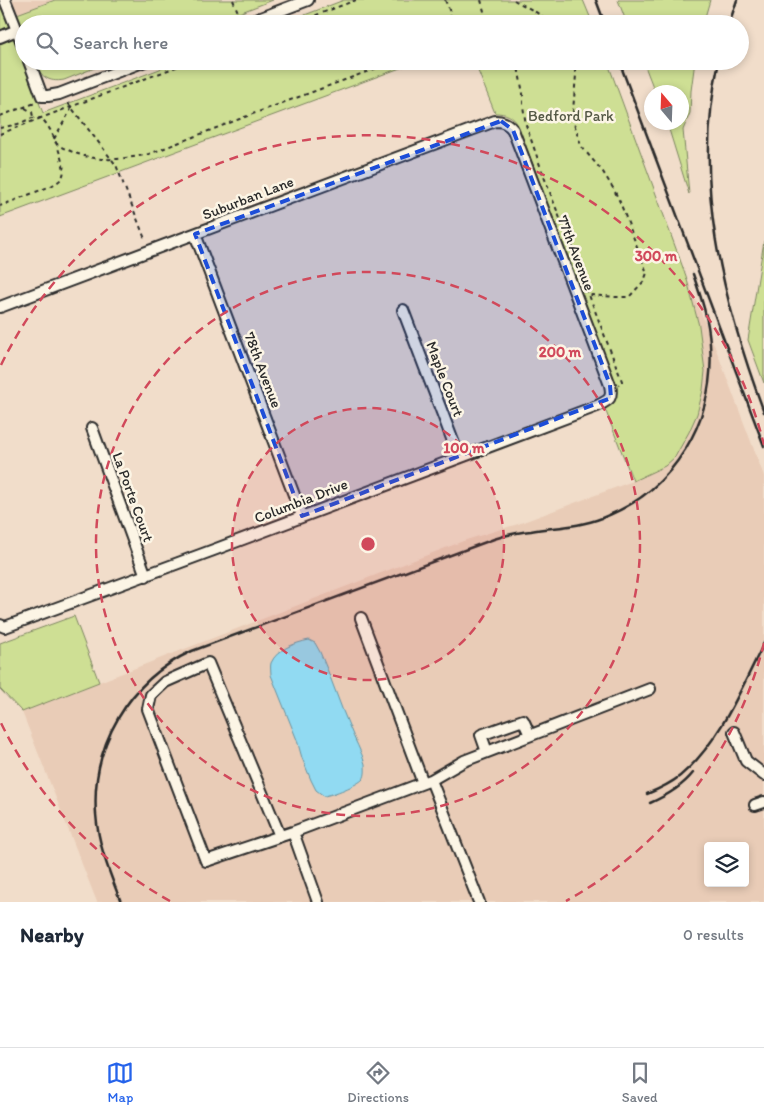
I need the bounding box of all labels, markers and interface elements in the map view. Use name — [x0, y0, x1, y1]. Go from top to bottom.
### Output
search box — [15, 15, 749, 70]
icon: search — [33, 29, 61, 57]
text: Search here — [73, 31, 168, 54]
north arrow — [644, 85, 689, 130]
park label: Bedford Park — [528, 107, 614, 125]
street label: Suburban Lane — [200, 172, 296, 224]
street label: 77th Avenue — [553, 213, 599, 293]
text: 300 m — [635, 247, 678, 265]
street label: 78th Avenue — [240, 329, 286, 411]
street label: Maple Court — [422, 339, 468, 420]
text: 200 m — [539, 343, 582, 361]
text: 100 m — [443, 439, 485, 457]
street label: La Porte Court — [108, 450, 158, 545]
street label: Columbia Drive — [252, 475, 350, 527]
centre of rings — [359, 535, 377, 553]
map controls — [704, 842, 749, 887]
button: layers — [704, 842, 749, 887]
text: Nearby — [20, 922, 84, 947]
text: 0 results — [683, 925, 744, 944]
tab: Map — [106, 1059, 134, 1106]
tab: Directions — [347, 1059, 409, 1106]
tab: Saved — [622, 1059, 658, 1106]

